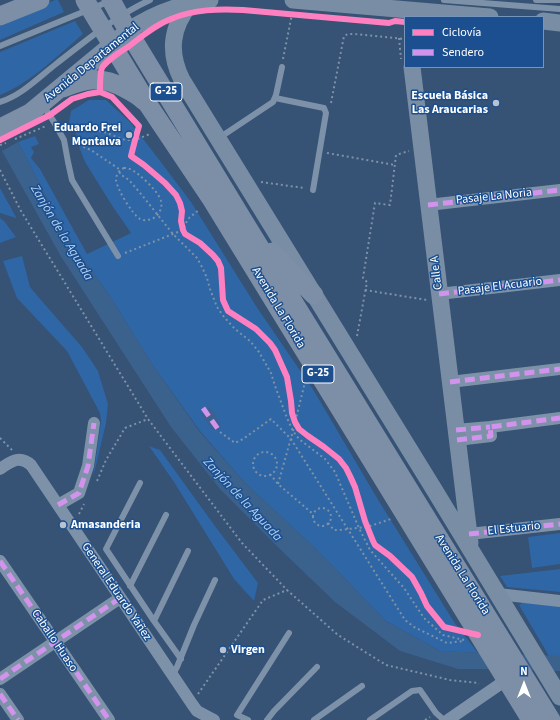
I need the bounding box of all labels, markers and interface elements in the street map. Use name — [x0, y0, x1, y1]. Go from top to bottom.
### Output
legend — [404, 16, 544, 68]
street label: Avenida Departamental — [42, 20, 142, 106]
text: Ciclovía — [442, 24, 481, 41]
text: Sendero — [442, 44, 484, 61]
road number: G-25 — [150, 83, 182, 101]
place label: Escuela Básica Las Araucarias — [411, 89, 488, 117]
marker: Escuela Básica Las Araucarias — [491, 98, 501, 108]
place label: Eduardo Frei Montalva — [54, 121, 121, 149]
marker: Eduardo Frei Montalva — [124, 130, 134, 140]
water label: Zanjón de la Aguada — [26, 182, 96, 284]
street label: Pasaje La Noria — [455, 186, 533, 208]
street label: Calle A — [428, 255, 446, 291]
street label: Avenida La Florida — [248, 265, 308, 351]
street label: Pasaje El Acuario — [457, 275, 543, 299]
road number: G-25 — [302, 365, 334, 383]
water label: Zanjón de la Aguada — [199, 455, 285, 545]
place label: Amasanderia — [71, 518, 140, 532]
street label: El Estuario — [487, 519, 541, 539]
marker: Amasanderia — [58, 520, 68, 530]
street label: Avenida La Florida — [431, 532, 493, 618]
street label: General Eduardo Yañez — [78, 540, 154, 644]
street label: Caballo Huaso — [28, 607, 80, 675]
place label: Virgen — [231, 643, 265, 657]
marker: Virgen — [218, 645, 228, 655]
north arrow — [504, 664, 544, 704]
text: N — [520, 664, 528, 679]

